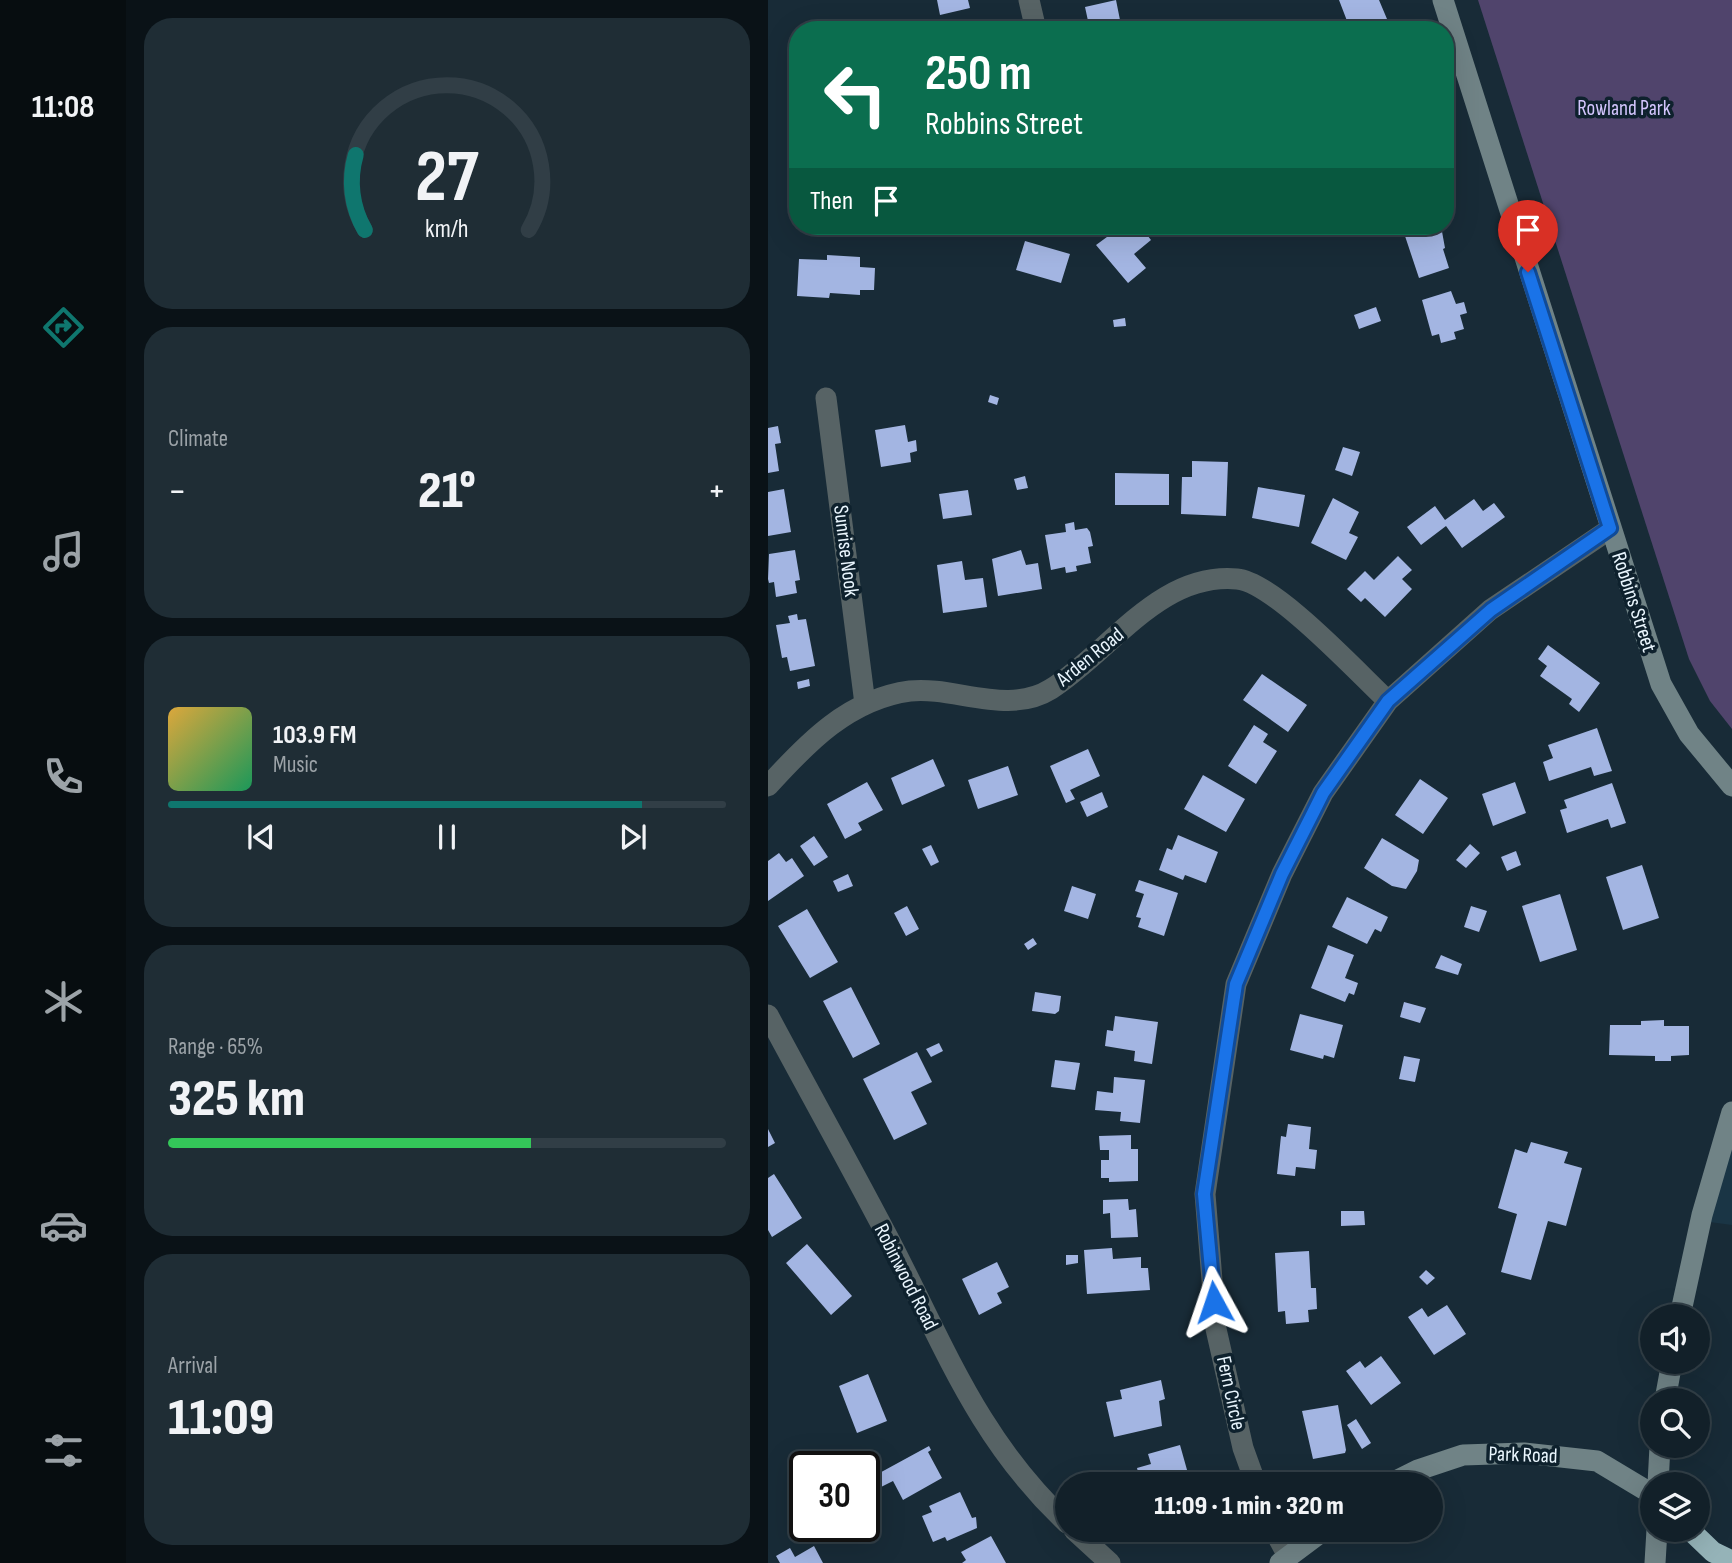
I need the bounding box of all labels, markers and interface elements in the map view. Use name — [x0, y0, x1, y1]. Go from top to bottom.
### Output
text: 250 m — [925, 45, 1031, 104]
icon: left — [810, 49, 901, 140]
text: 11:08 — [32, 88, 94, 127]
park label: Rowland Park — [1577, 96, 1671, 121]
text: Robbins Street — [925, 105, 1083, 144]
text: 27 — [415, 134, 479, 222]
icon: arrive — [867, 182, 905, 220]
text: Then — [810, 186, 853, 217]
pin — [1498, 200, 1558, 272]
icon: arrive — [1509, 211, 1547, 249]
text: km/h — [425, 213, 469, 244]
icon: directions — [39, 303, 88, 352]
text: Climate — [168, 425, 228, 453]
text: 21° — [418, 460, 476, 523]
text: − — [168, 469, 187, 514]
text: + — [707, 469, 726, 514]
street label: Sunrise Nook — [828, 504, 864, 598]
icon: music — [39, 527, 88, 576]
street label: Robbins Street — [1606, 549, 1662, 655]
street label: Arden Road — [1050, 622, 1129, 692]
text: 103.9 FM — [273, 720, 356, 751]
text: Music — [273, 751, 318, 779]
icon: phone — [39, 752, 88, 801]
icon: previous — [242, 818, 280, 856]
icon: pause — [428, 818, 466, 856]
icon: next — [614, 818, 652, 856]
icon: climate — [39, 977, 88, 1026]
text: Range · 65% — [168, 1033, 263, 1061]
text: 325 km — [168, 1068, 305, 1131]
icon: car — [39, 1201, 88, 1250]
street label: Robinwood Road — [869, 1220, 943, 1334]
position arrow — [1177, 1265, 1251, 1339]
map controls — [1640, 1304, 1710, 1542]
button: sound — [1640, 1304, 1710, 1374]
text: Arrival — [168, 1352, 217, 1380]
street label: Fern Circle — [1211, 1354, 1251, 1432]
text: 11:09 — [168, 1387, 274, 1450]
button: search — [1640, 1388, 1710, 1458]
icon: filters — [39, 1426, 88, 1475]
street label: Park Road — [1488, 1441, 1558, 1469]
speed limit sign: 30 — [789, 1451, 880, 1542]
button: layers — [1640, 1472, 1710, 1542]
text: 11:09 · 1 min · 320 m — [1154, 1491, 1344, 1522]

